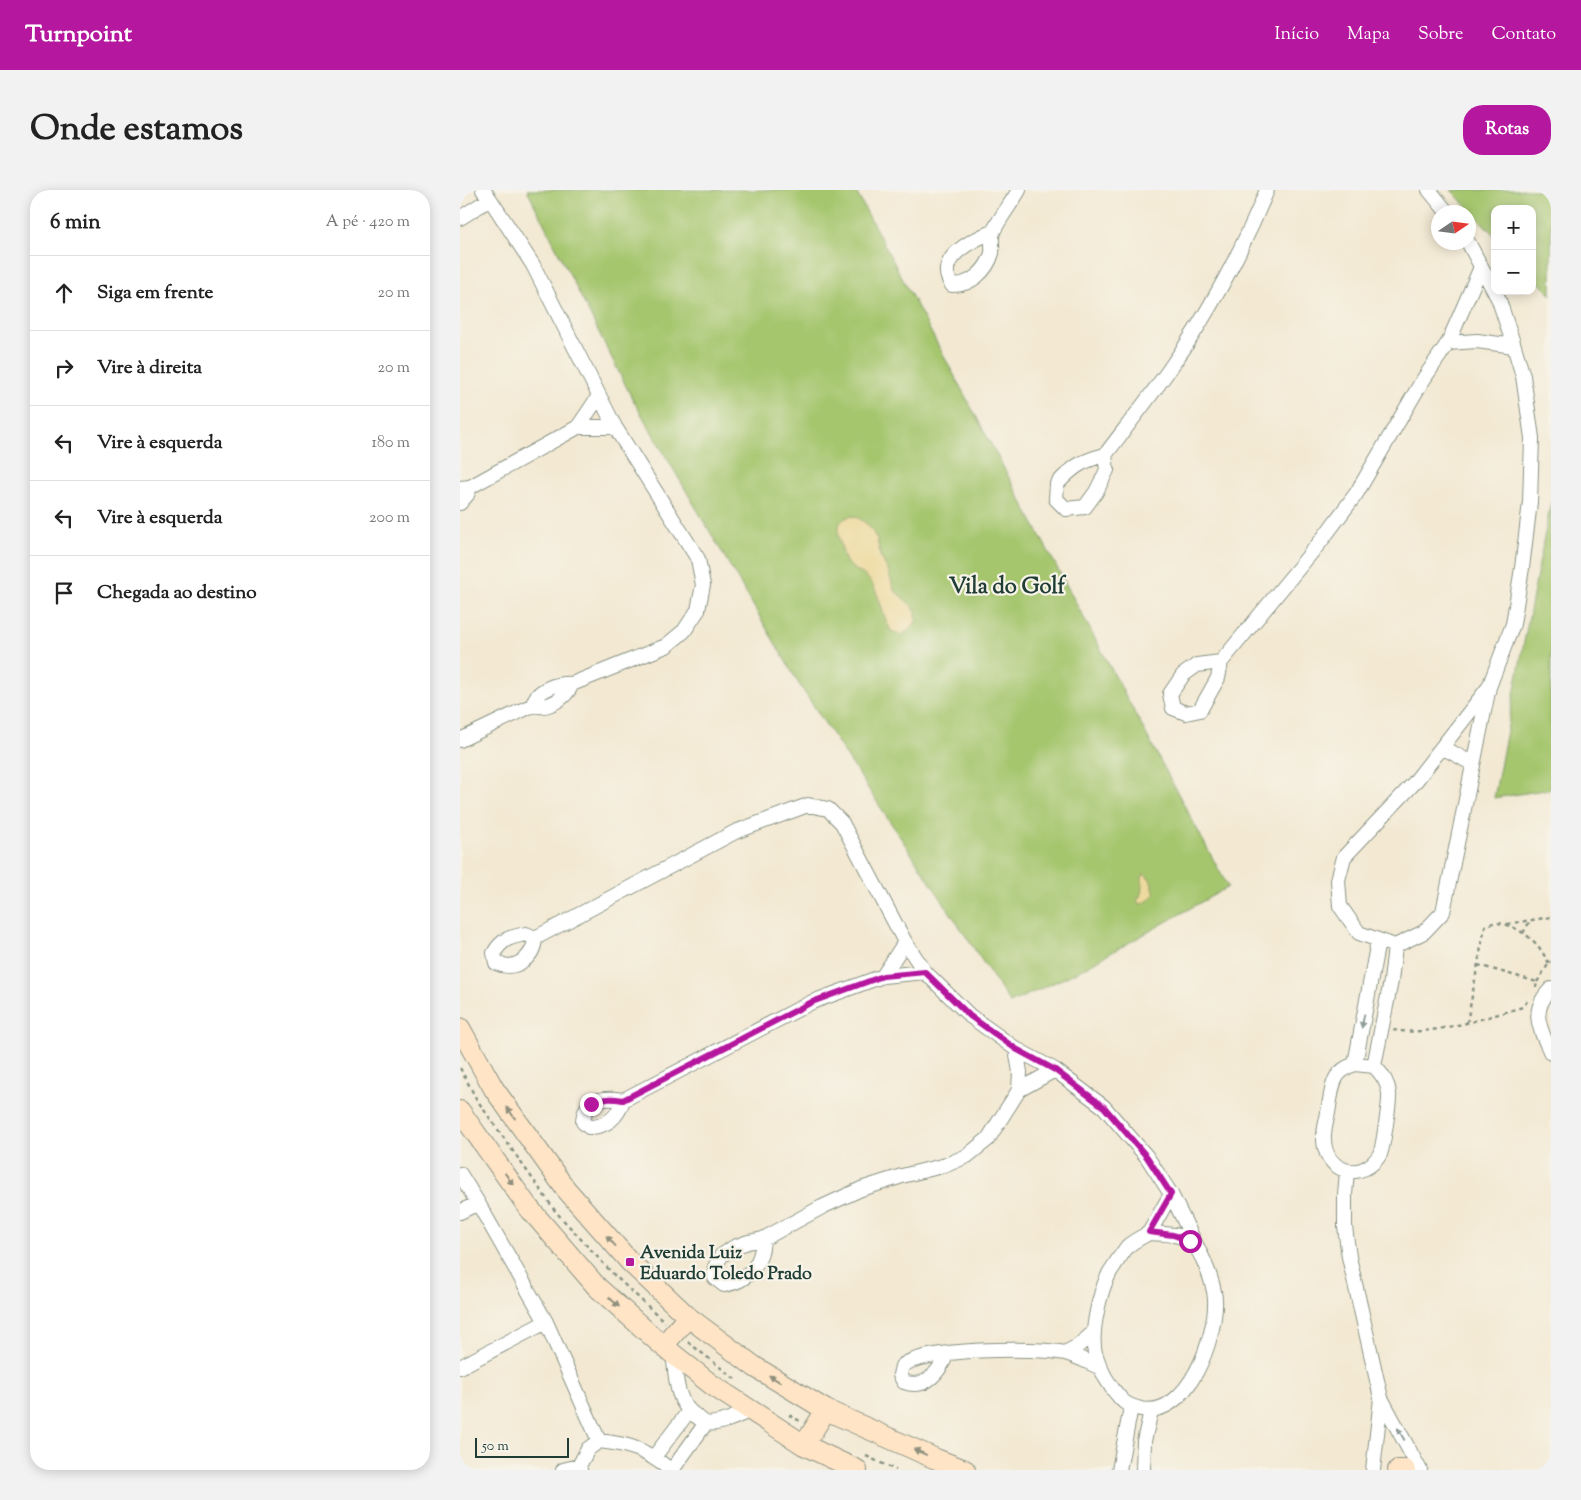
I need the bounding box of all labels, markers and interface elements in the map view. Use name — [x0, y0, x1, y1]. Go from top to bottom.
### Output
text: Turnpoint — [25, 18, 132, 52]
text: Início — [1274, 22, 1319, 48]
text: Mapa — [1347, 22, 1390, 48]
text: Sobre — [1418, 22, 1463, 48]
text: Contato — [1491, 22, 1556, 48]
text: Onde estamos — [30, 105, 243, 156]
button: Rotas — [1463, 105, 1551, 155]
north arrow — [1431, 205, 1476, 250]
map controls — [1491, 205, 1536, 295]
button: + — [1491, 205, 1536, 250]
text: 6 min — [50, 208, 101, 238]
text: A pé · 420 m — [326, 211, 410, 234]
button: − — [1491, 250, 1536, 295]
icon: ahead — [50, 279, 78, 307]
text: Siga em frente — [97, 280, 213, 307]
text: 20 m — [377, 282, 410, 305]
icon: right — [50, 354, 78, 382]
text: Vire à direita — [97, 355, 202, 382]
text: 20 m — [377, 357, 410, 380]
icon: left — [50, 429, 78, 457]
text: Vire à esquerda — [97, 430, 223, 457]
text: 180 m — [371, 432, 410, 455]
icon: left — [50, 504, 78, 532]
text: Vire à esquerda — [97, 505, 223, 532]
text: 200 m — [369, 507, 410, 530]
district label: Vila do Golf — [949, 572, 1067, 604]
icon: arrive — [50, 579, 78, 607]
text: Chegada ao destino — [97, 580, 257, 607]
one-way arrow — [1359, 1013, 1367, 1029]
route end — [580, 1093, 603, 1116]
one-way arrow — [506, 1106, 516, 1120]
one-way arrow — [503, 1172, 514, 1185]
route start — [1179, 1230, 1202, 1253]
one-way arrow — [605, 1235, 617, 1247]
place label: Avenida Luiz Eduardo Toledo Prado — [640, 1241, 812, 1288]
marker: Avenida Luiz Eduardo Toledo Prado — [624, 1256, 636, 1268]
one-way arrow — [608, 1296, 620, 1308]
one-way arrow — [768, 1374, 781, 1383]
one-way arrow — [1396, 1427, 1405, 1441]
scale bar — [475, 1435, 569, 1458]
text: 50 m — [482, 1437, 509, 1457]
one-way arrow — [913, 1447, 927, 1455]

